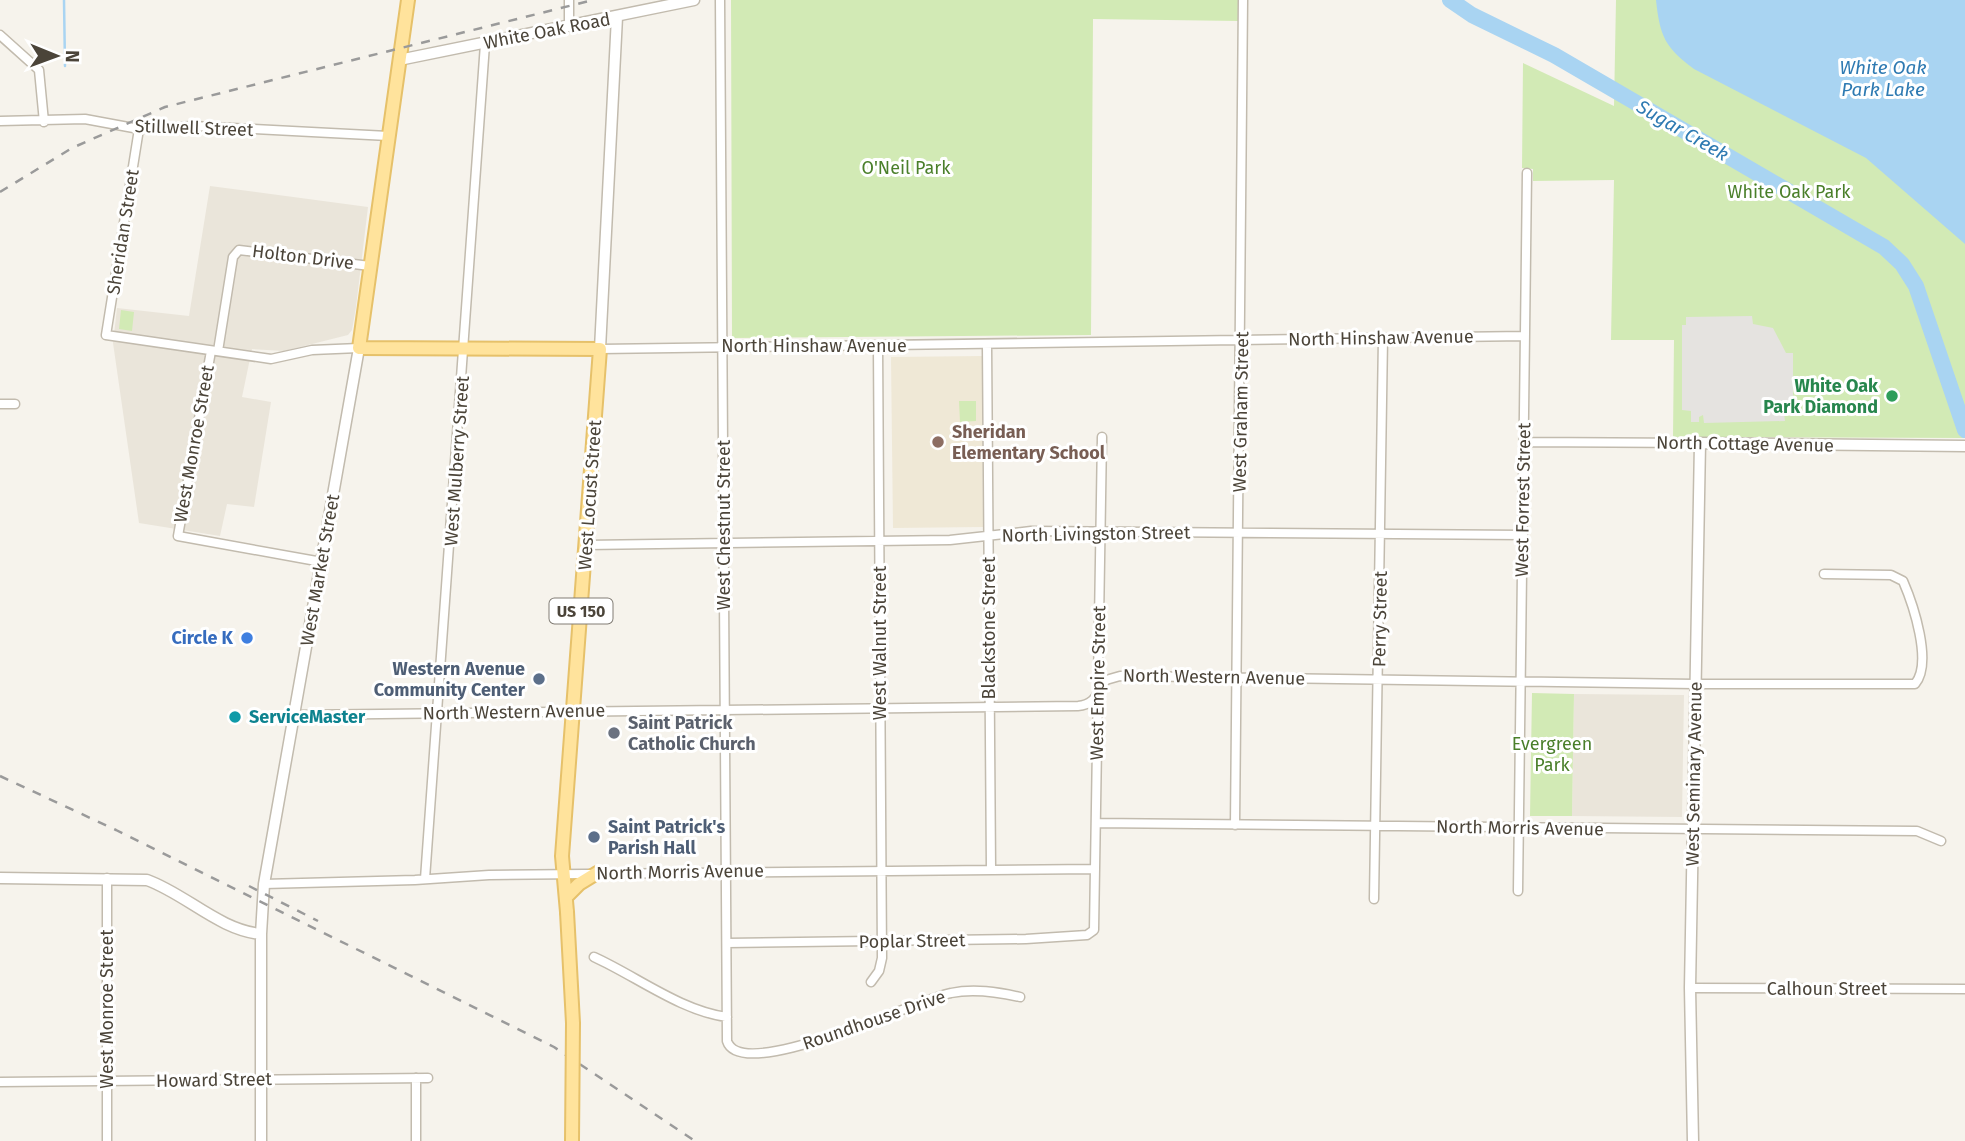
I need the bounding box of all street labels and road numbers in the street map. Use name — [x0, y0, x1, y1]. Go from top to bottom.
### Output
street label: White Oak Road — [482, 8, 612, 54]
street label: Stillwell Street — [134, 115, 254, 141]
street label: Sheridan Street — [102, 167, 144, 296]
street label: Holton Drive — [251, 240, 355, 274]
street label: North Hinshaw Avenue — [1288, 325, 1474, 351]
street label: West Graham Street — [1229, 331, 1253, 493]
street label: North Hinshaw Avenue — [721, 335, 907, 357]
street label: West Monroe Street — [169, 363, 219, 524]
street label: West Mulberry Street — [440, 375, 474, 547]
street label: West Locust Street — [574, 419, 606, 571]
street label: West Forrest Street — [1511, 422, 1535, 577]
street label: North Cottage Avenue — [1656, 431, 1834, 457]
street label: West Chestnut Street — [713, 439, 735, 610]
street label: West Market Street — [296, 492, 344, 648]
street label: North Livingston Street — [1002, 521, 1191, 547]
street label: Blackstone Street — [978, 556, 1000, 699]
street label: West Walnut Street — [869, 565, 891, 720]
street label: Perry Street — [1368, 570, 1392, 667]
road number: US 150 — [550, 598, 612, 624]
street label: West Empire Street — [1086, 605, 1110, 761]
street label: North Western Avenue — [1123, 664, 1305, 690]
street label: West Seminary Avenue — [1681, 681, 1707, 867]
street label: North Western Avenue — [423, 699, 605, 725]
street label: North Morris Avenue — [1436, 816, 1604, 840]
street label: North Morris Avenue — [596, 860, 764, 884]
street label: West Monroe Street — [96, 929, 118, 1089]
street label: Poplar Street — [858, 929, 966, 953]
street label: Calhoun Street — [1767, 978, 1888, 1000]
street label: Roundhouse Drive — [800, 985, 948, 1055]
street label: Howard Street — [156, 1068, 273, 1092]

